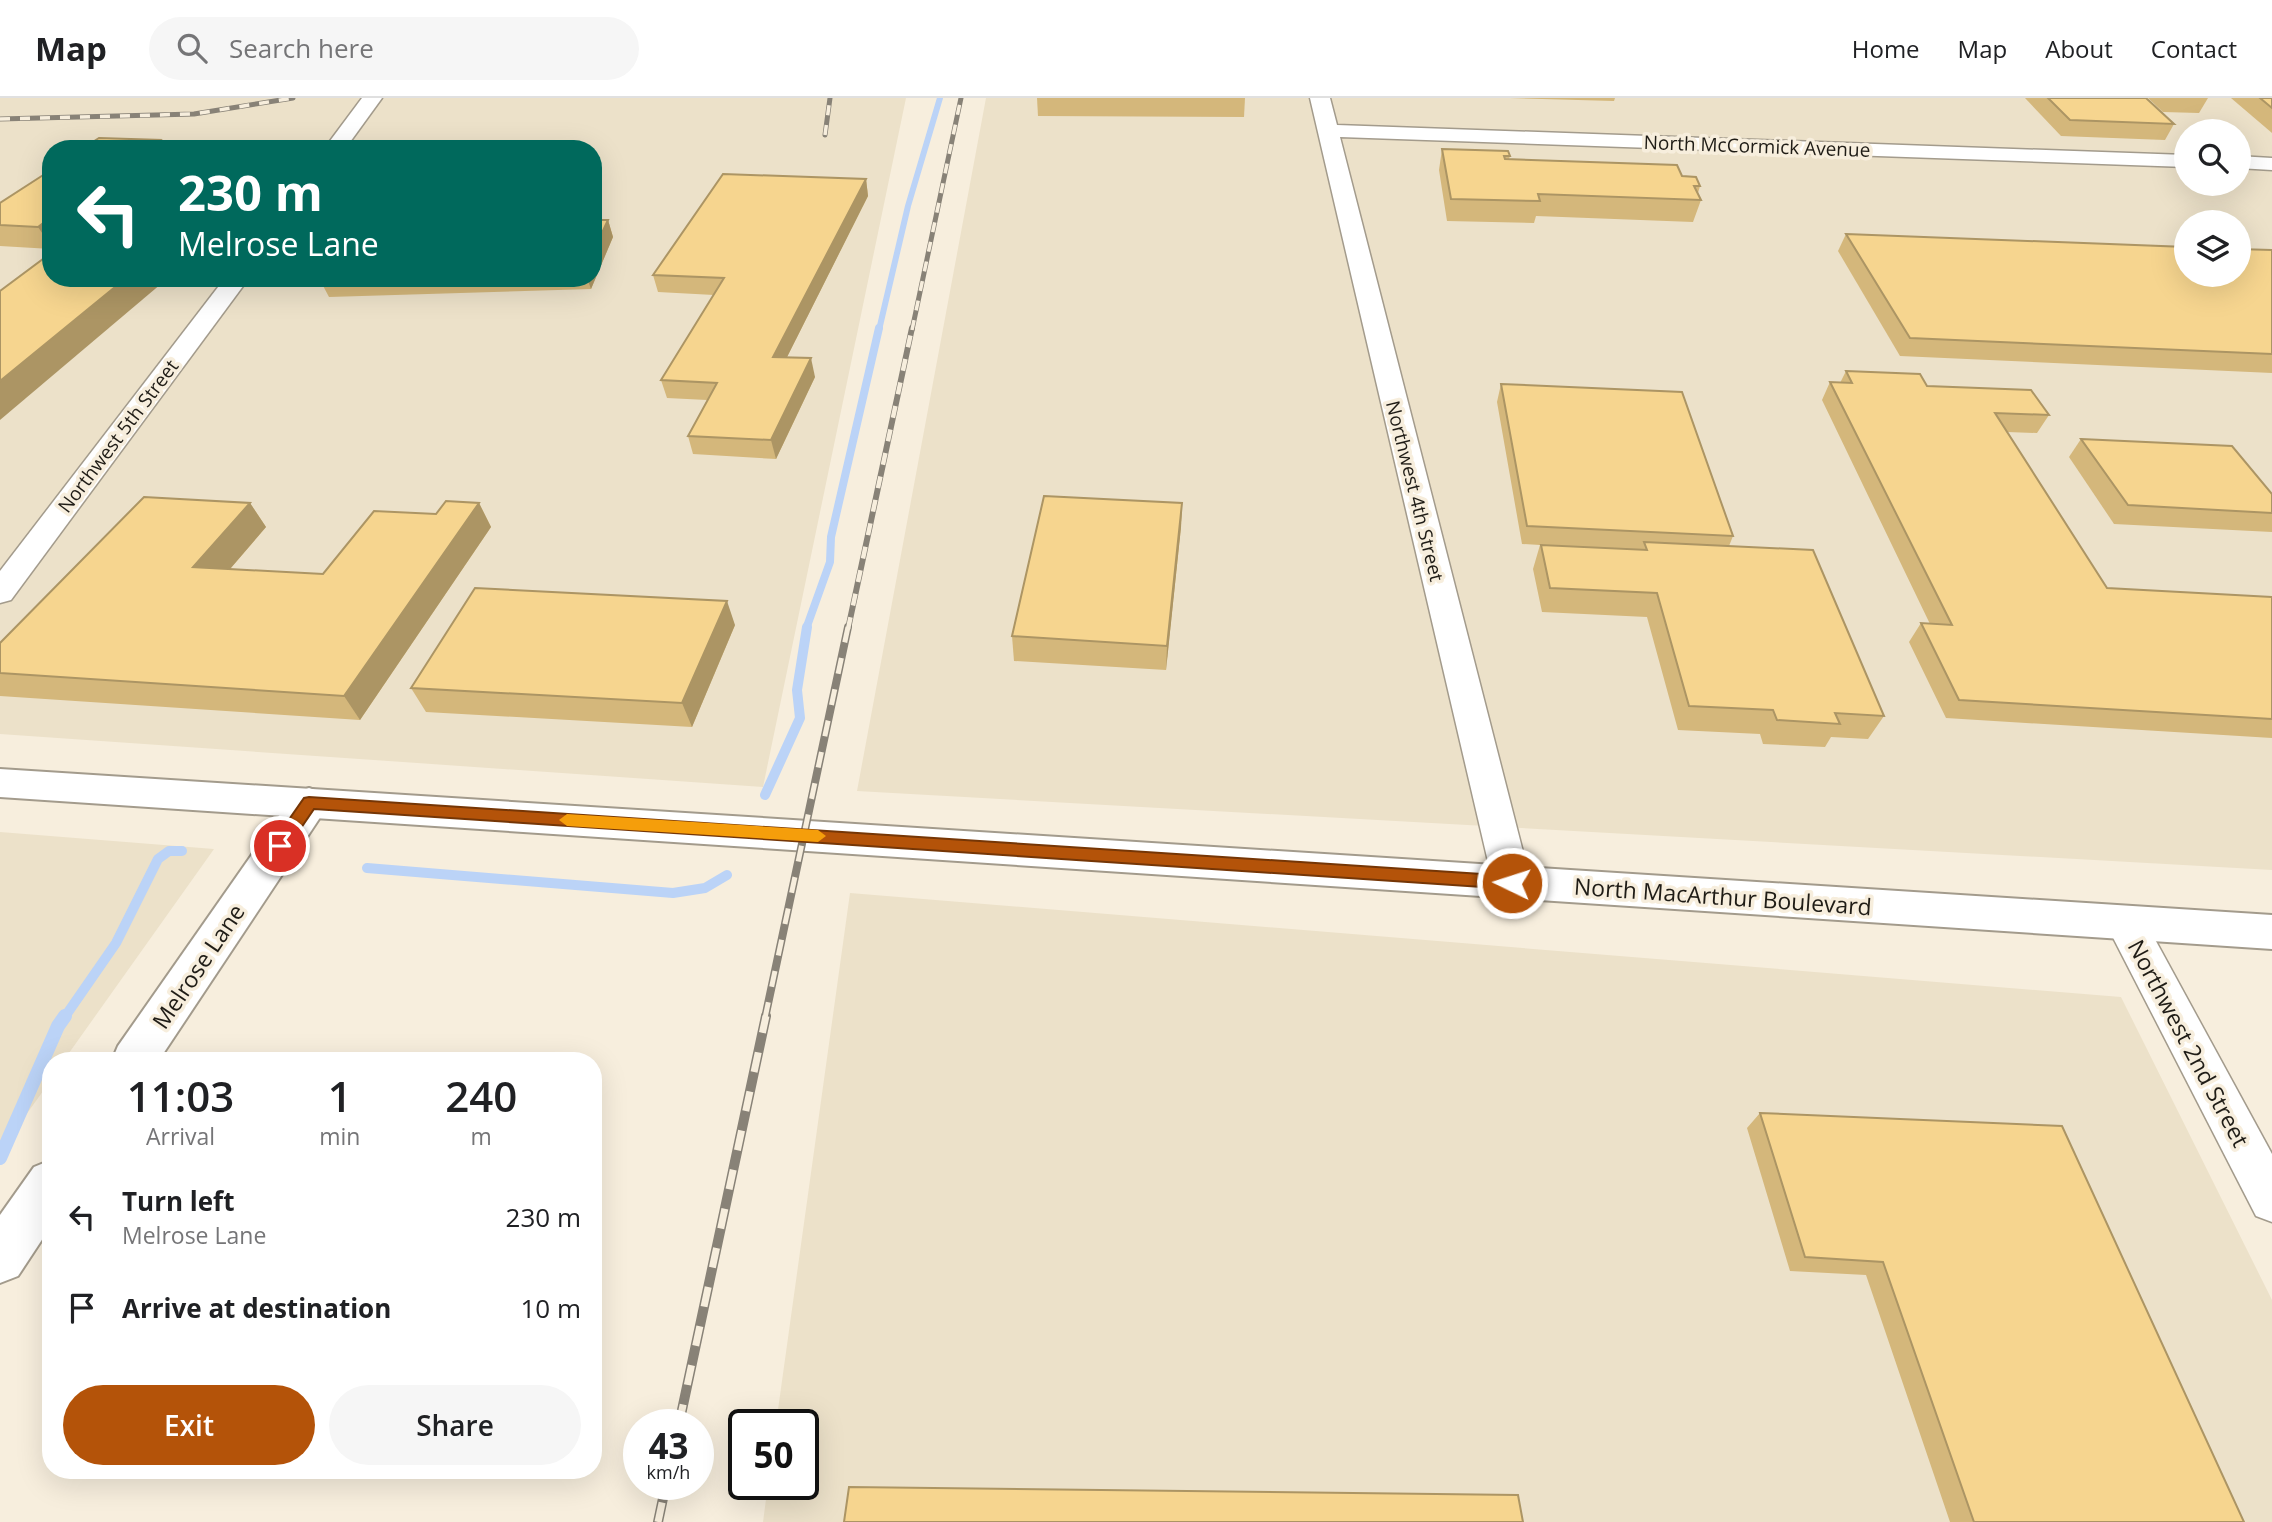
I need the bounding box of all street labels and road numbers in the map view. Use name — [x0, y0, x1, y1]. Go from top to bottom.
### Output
street label: North McCormick Avenue — [1643, 129, 1871, 163]
street label: Northwest 5th Street — [52, 354, 184, 518]
street label: Northwest 4th Street — [1380, 398, 1450, 584]
street label: North MacArthur Boulevard — [1573, 870, 1873, 922]
street label: Melrose Lane — [144, 897, 252, 1035]
street label: Northwest 2nd Street — [2121, 934, 2257, 1152]

